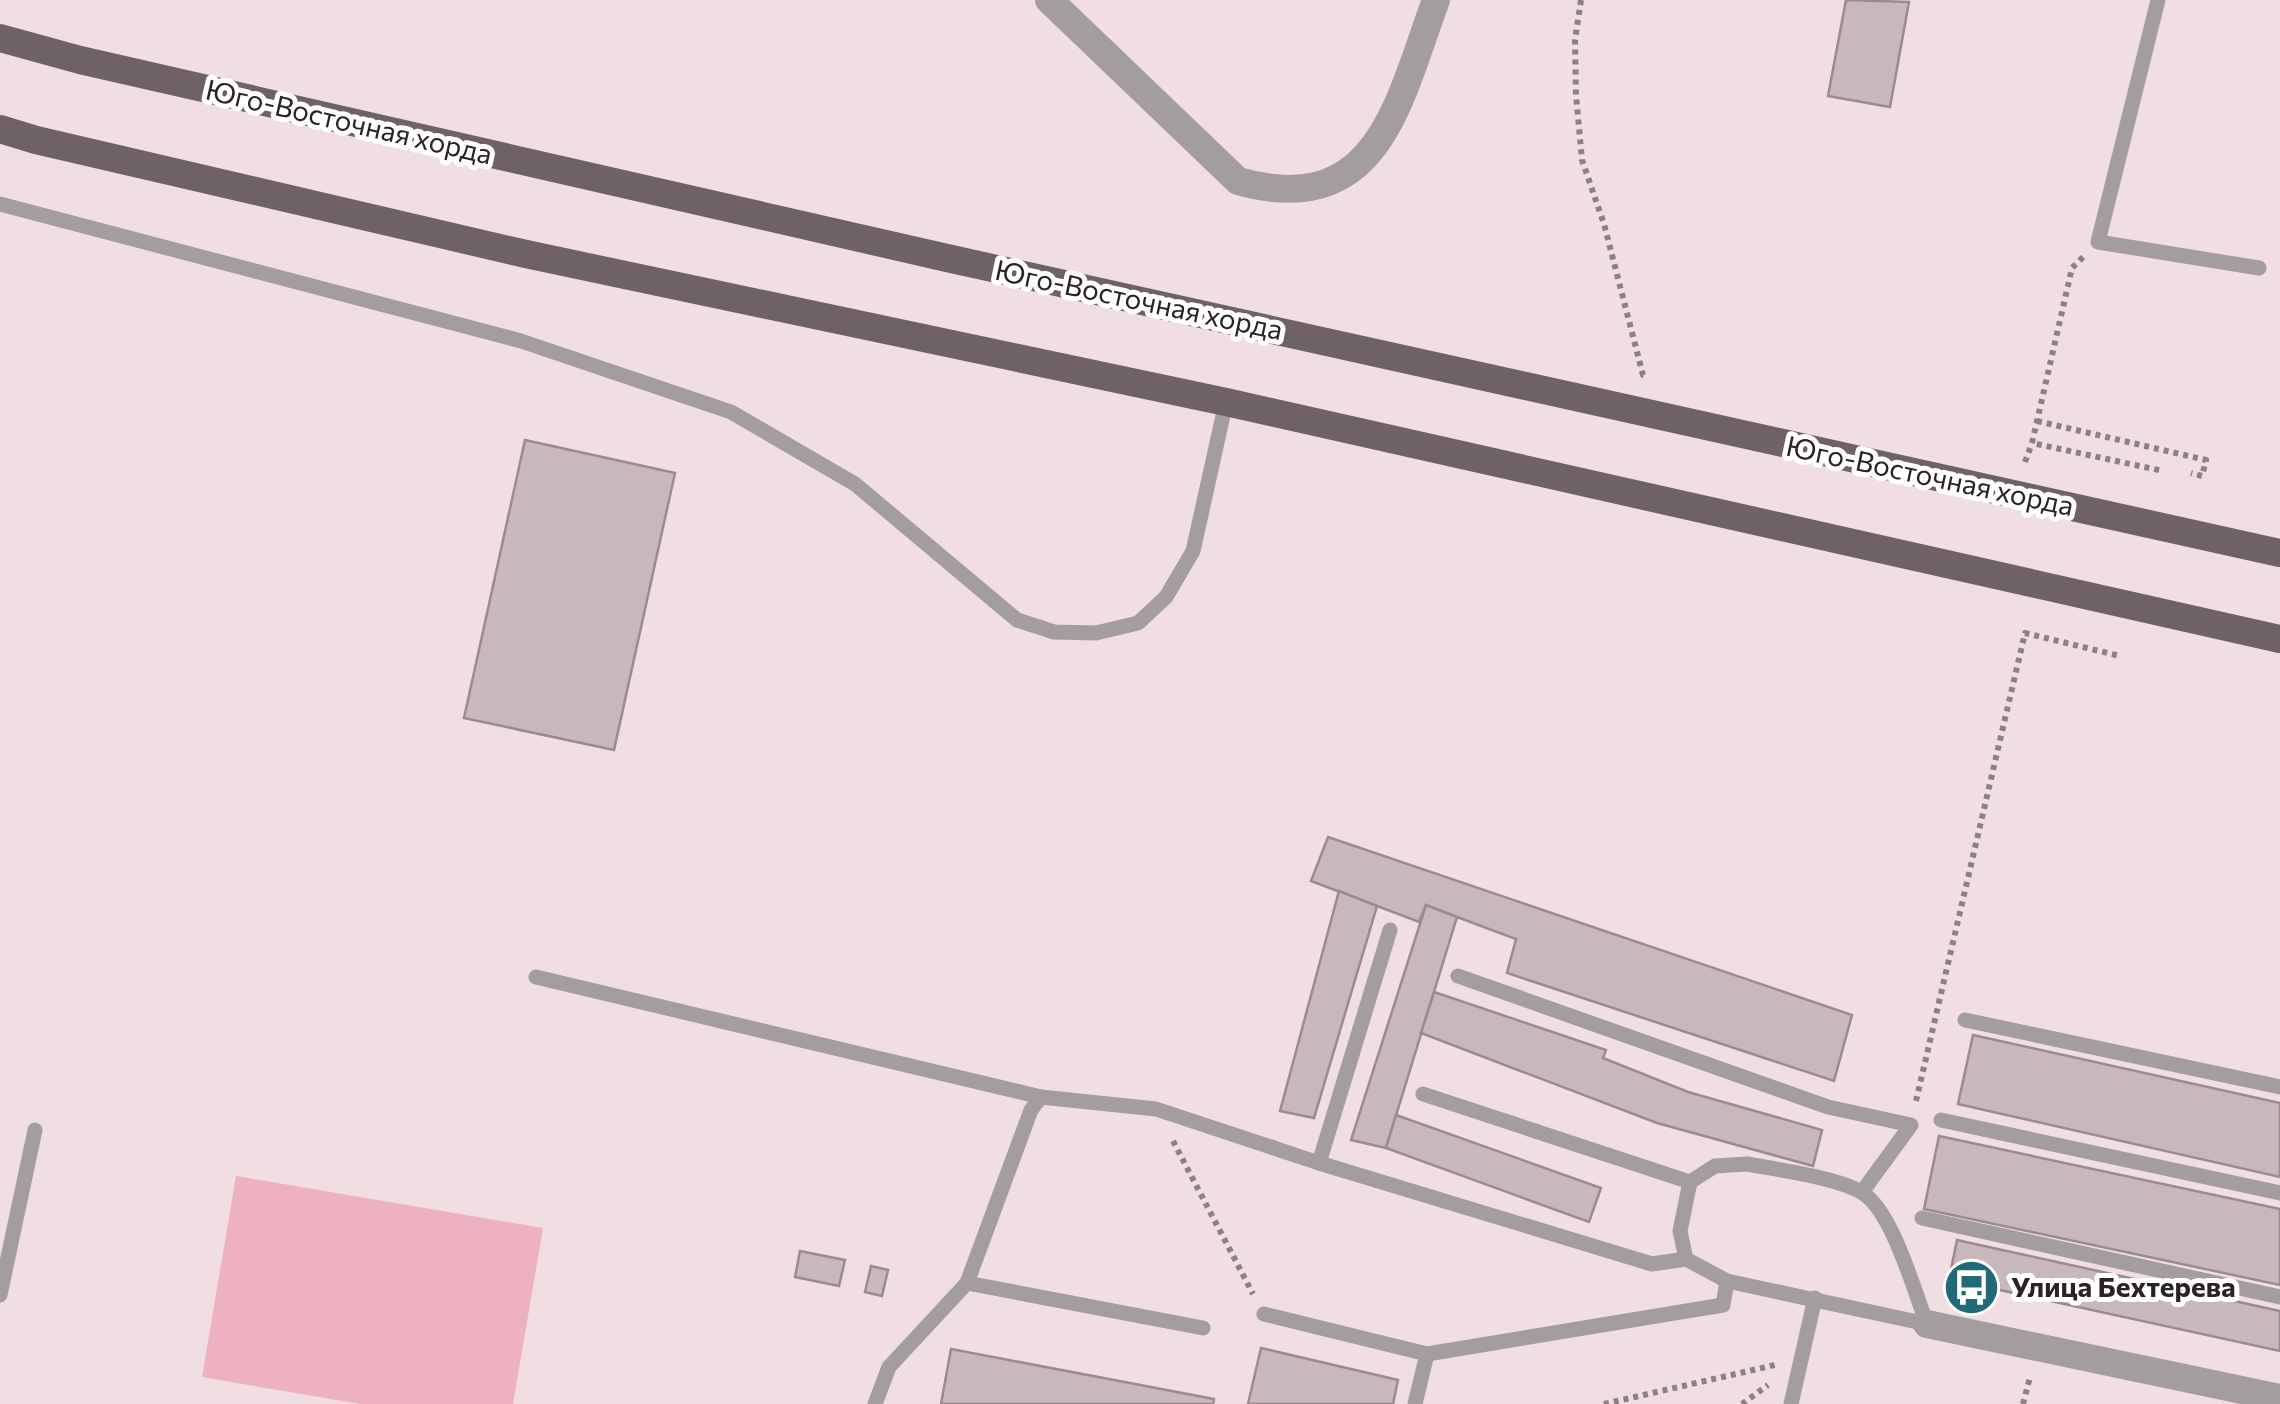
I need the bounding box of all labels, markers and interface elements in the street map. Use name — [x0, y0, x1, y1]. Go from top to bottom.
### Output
street label: Юго-Восточная хорда — [203, 72, 496, 171]
street label: Юго-Восточная хорда — [992, 252, 1286, 346]
street label: Юго-Восточная хорда — [1783, 428, 2077, 522]
bus stop icon: Улица Бехтерева — [1942, 1257, 2002, 1317]
place label: Улица Бехтерева — [2011, 1269, 2236, 1303]

